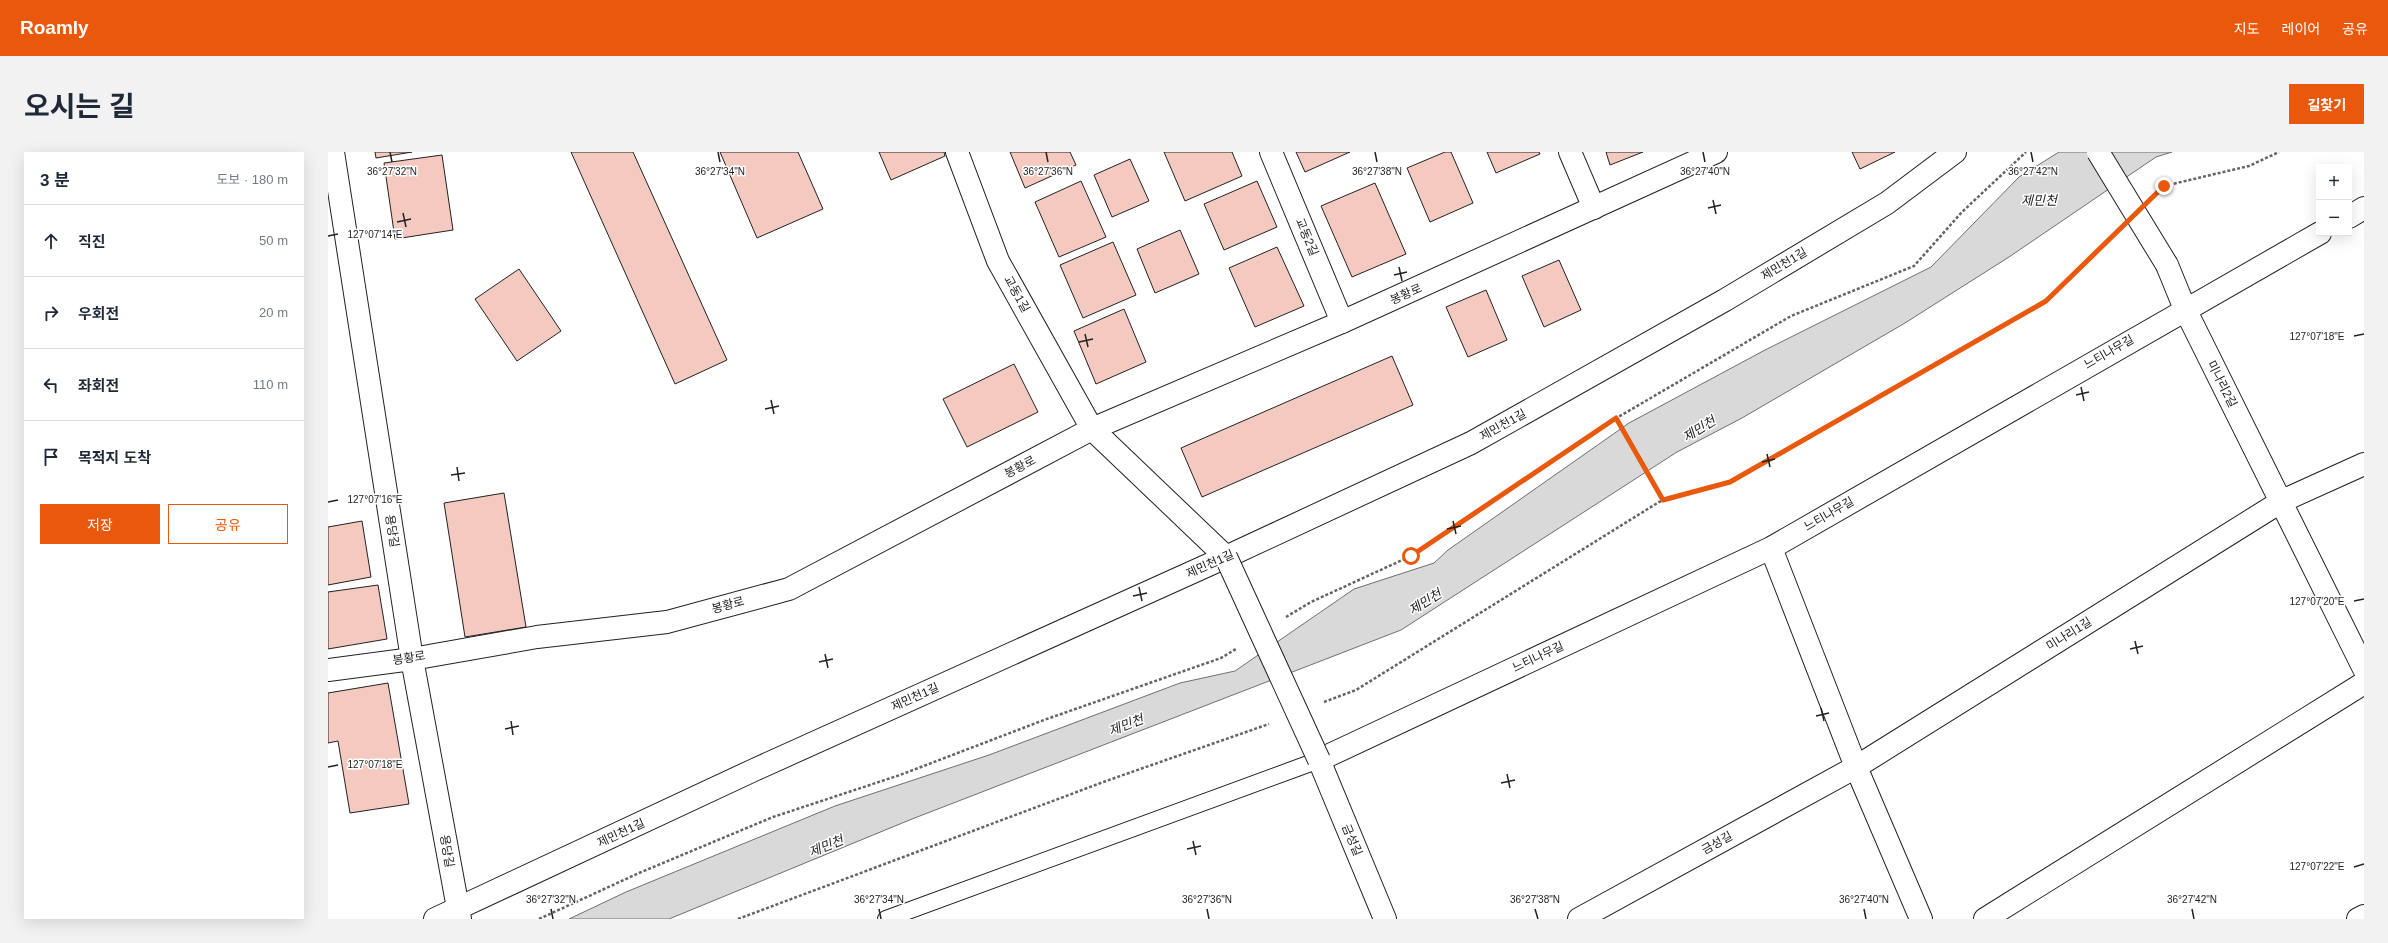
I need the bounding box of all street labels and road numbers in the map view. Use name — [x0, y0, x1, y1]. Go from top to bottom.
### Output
street label: 교동2길 — [1293, 216, 1321, 258]
street label: 제민천1길 — [1759, 245, 1809, 283]
street label: 교동1길 — [1001, 273, 1033, 315]
street label: 봉황로 — [1388, 281, 1424, 307]
street label: 느티나무길 — [2082, 332, 2136, 372]
street label: 미나리2길 — [2204, 358, 2240, 410]
street label: 제민천1길 — [1477, 407, 1529, 443]
street label: 봉황로 — [1002, 453, 1038, 481]
street label: 느티나무길 — [1802, 494, 1856, 534]
street label: 용당길 — [382, 514, 402, 548]
street label: 제민천1길 — [1184, 547, 1236, 581]
street label: 봉황로 — [710, 594, 746, 616]
street label: 미나리1길 — [2044, 615, 2094, 653]
street label: 느티나무길 — [1510, 639, 1566, 675]
street label: 봉황로 — [392, 648, 426, 668]
street label: 제민천1길 — [889, 680, 941, 714]
street label: 제민천1길 — [595, 816, 647, 850]
street label: 금성길 — [1339, 822, 1365, 858]
street label: 금성길 — [1699, 829, 1735, 857]
street label: 용당길 — [437, 833, 457, 869]

